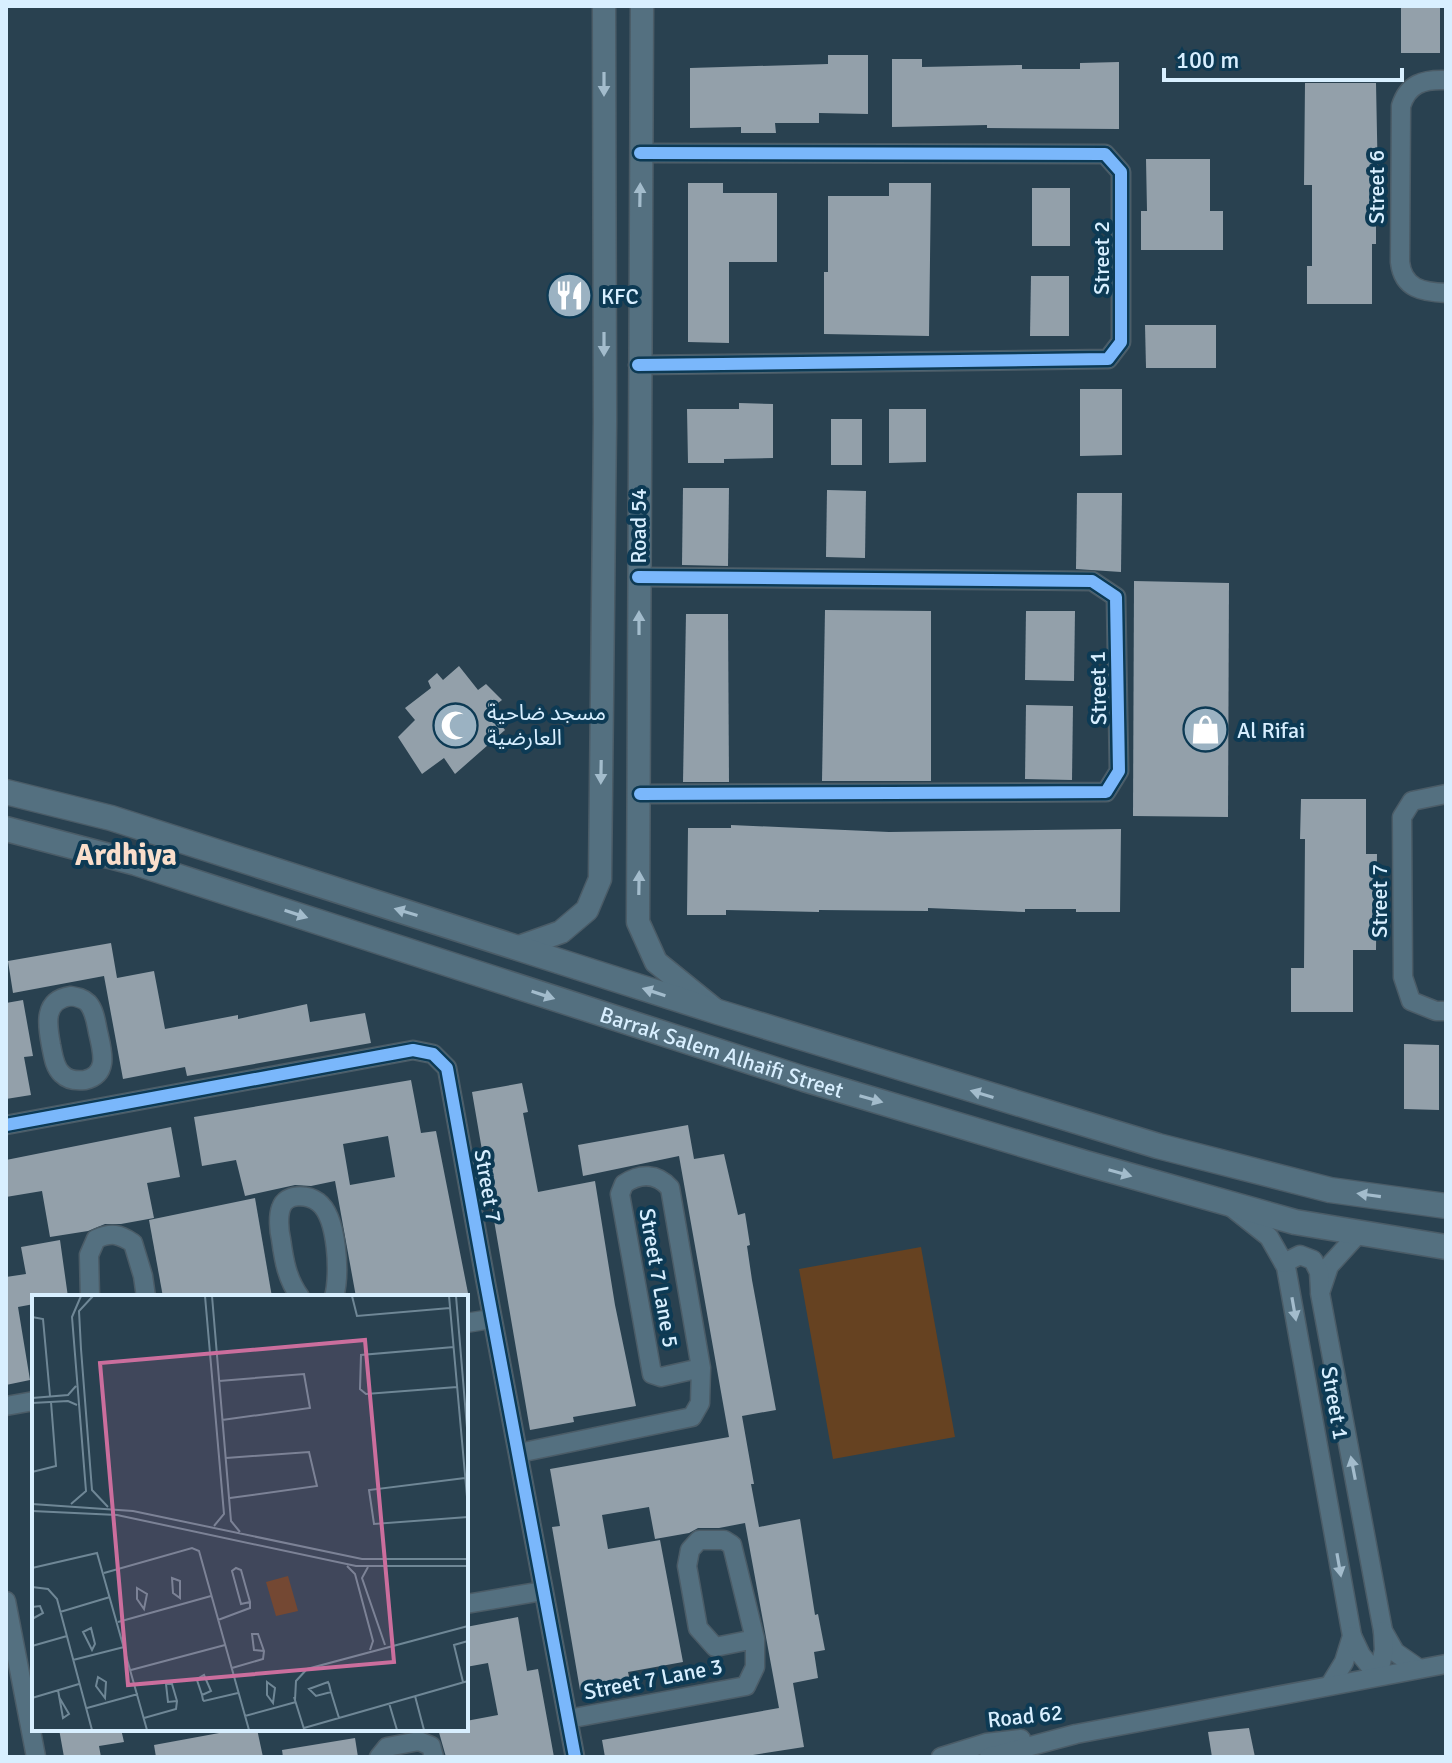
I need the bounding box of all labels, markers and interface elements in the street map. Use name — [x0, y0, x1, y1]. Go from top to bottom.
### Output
scale bar — [1164, 32, 1402, 82]
text: 100 m — [1176, 45, 1239, 75]
one-way arrow — [598, 72, 610, 97]
street label: Street 6 — [1363, 150, 1390, 224]
one-way arrow — [633, 182, 646, 207]
street label: Street 2 — [1088, 221, 1115, 295]
restaurant icon: KFC — [546, 272, 594, 320]
place label: KFC — [601, 283, 639, 310]
one-way arrow — [598, 332, 610, 357]
street label: Road 54 — [625, 488, 652, 564]
one-way arrow — [633, 610, 645, 635]
street label: Street 1 — [1084, 651, 1112, 725]
place label: مسجد ضاحية العارضية — [487, 699, 606, 751]
mosque icon: مسجد ضاحية العارضية — [432, 701, 480, 749]
shop icon: Al Rifai — [1182, 706, 1230, 754]
place label: Al Rifai — [1237, 717, 1305, 744]
one-way arrow — [595, 760, 608, 785]
district label: Ardhiya — [75, 837, 177, 874]
street label: Street 7 — [1366, 864, 1393, 938]
one-way arrow — [633, 870, 645, 895]
one-way arrow — [394, 905, 418, 917]
one-way arrow — [284, 908, 308, 921]
one-way arrow — [641, 985, 665, 997]
one-way arrow — [531, 989, 555, 1001]
street label: Barrak Salem Alhaifi Street — [597, 1000, 847, 1104]
one-way arrow — [970, 1087, 994, 1100]
one-way arrow — [859, 1093, 883, 1106]
street label: Street 7 — [468, 1147, 508, 1225]
one-way arrow — [1108, 1167, 1132, 1180]
one-way arrow — [1356, 1188, 1381, 1201]
street label: Street 7 Lane 5 — [633, 1206, 685, 1350]
inset map — [32, 1295, 468, 1731]
one-way arrow — [1288, 1297, 1300, 1322]
street label: Street 1 — [1315, 1364, 1355, 1442]
one-way arrow — [1346, 1455, 1358, 1480]
one-way arrow — [1333, 1553, 1346, 1578]
street label: Street 7 Lane 3 — [581, 1652, 725, 1706]
street label: Road 62 — [986, 1699, 1064, 1733]

